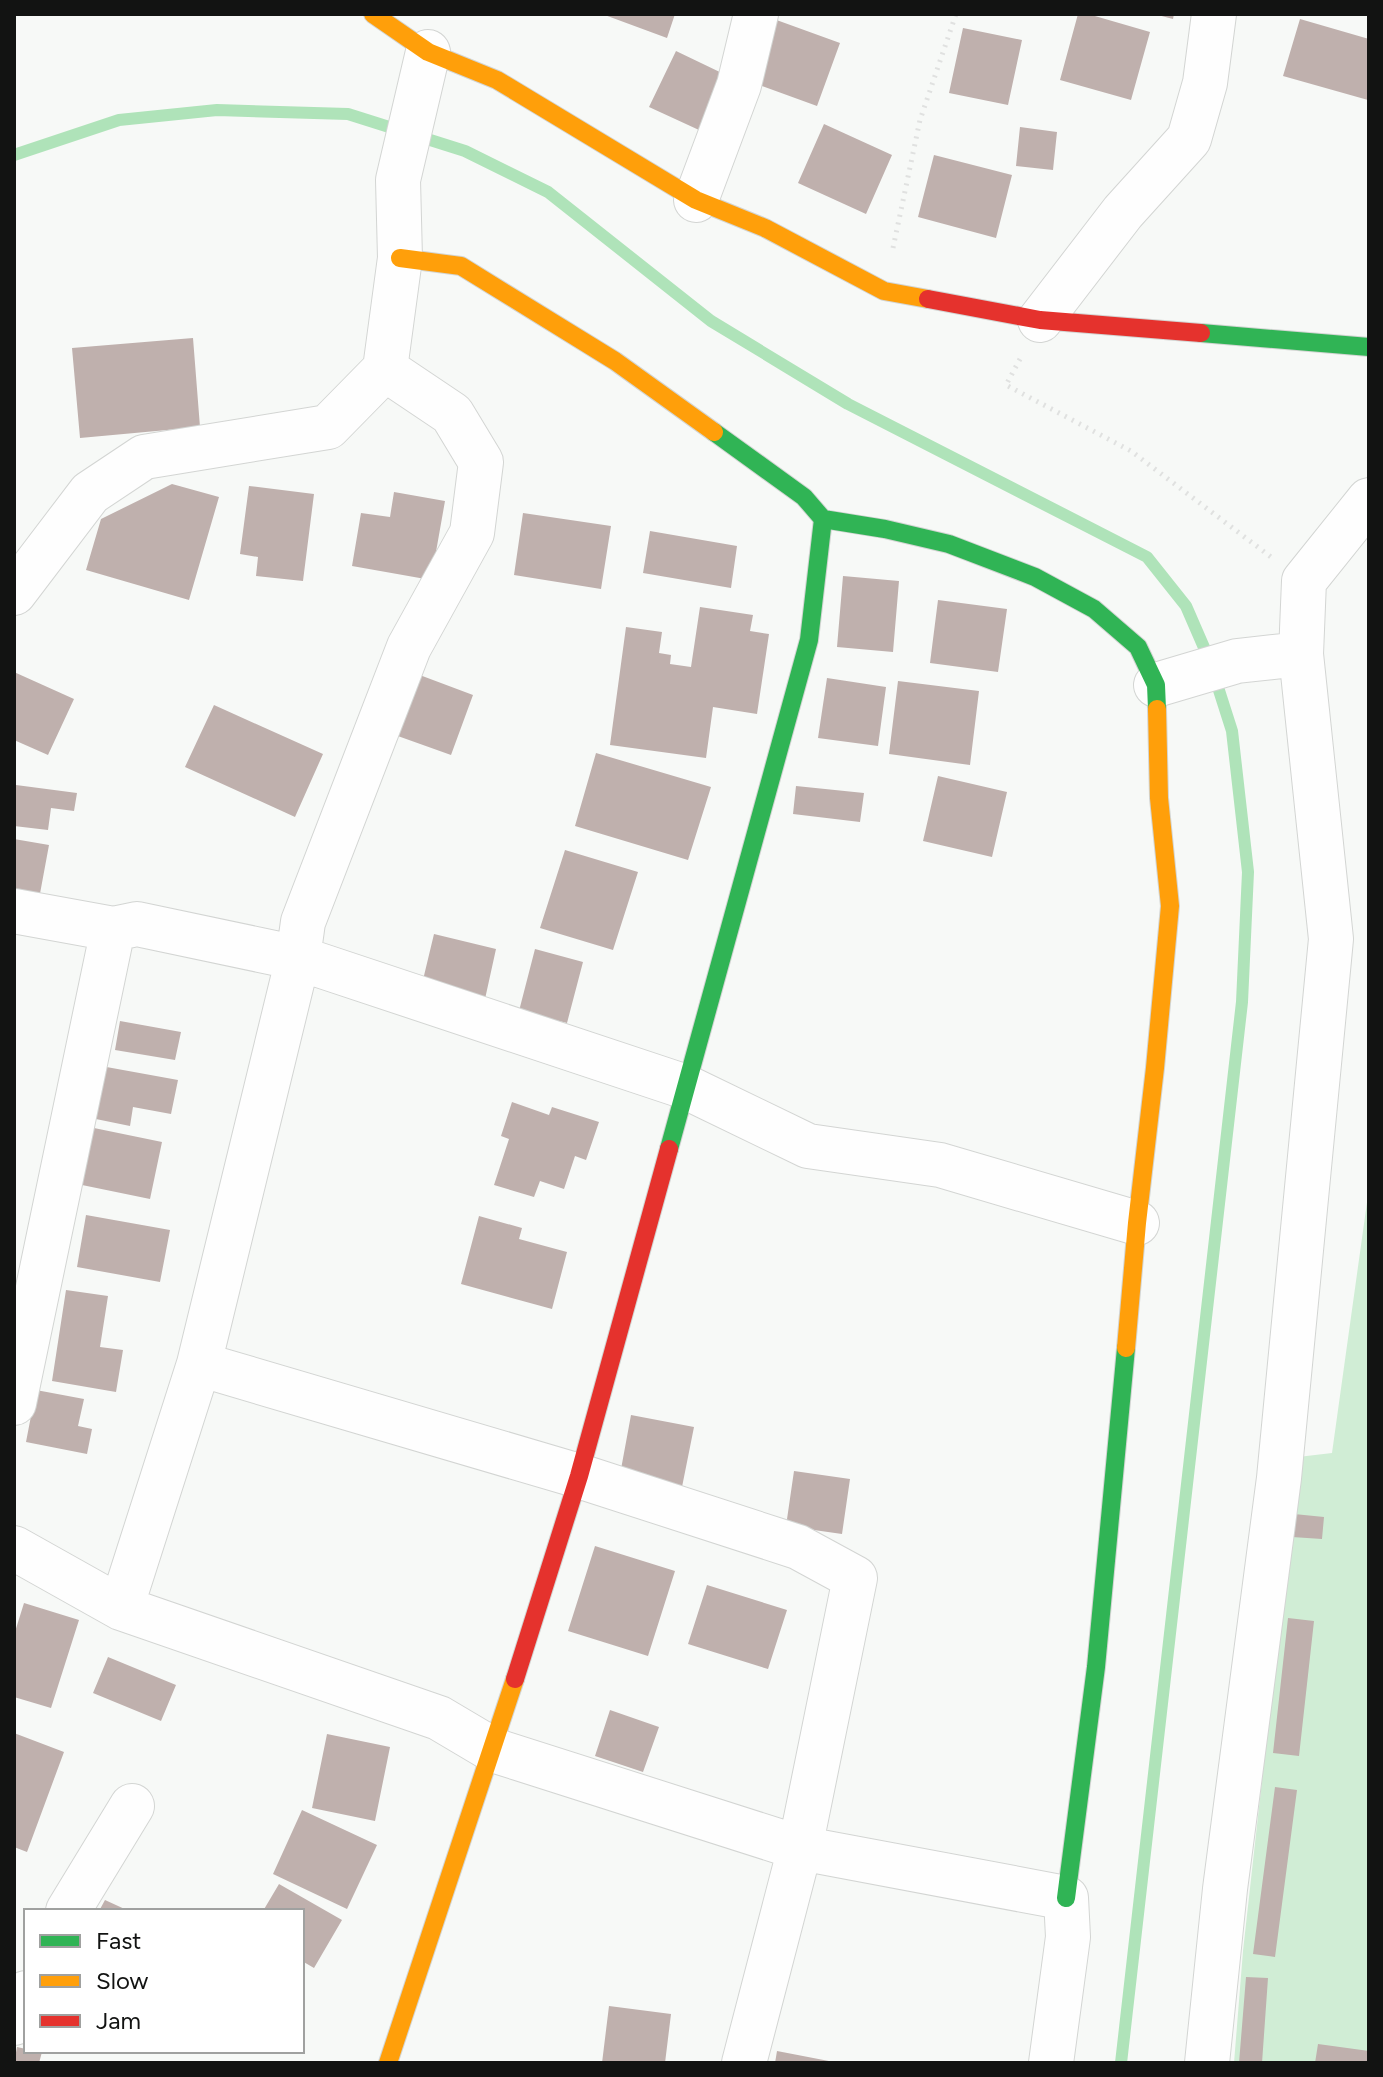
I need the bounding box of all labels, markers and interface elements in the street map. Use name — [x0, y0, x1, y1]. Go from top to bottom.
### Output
legend — [24, 1909, 304, 2053]
text: Fast — [96, 1926, 141, 1955]
text: Slow — [96, 1966, 149, 1995]
text: Jam — [96, 2006, 141, 2035]

